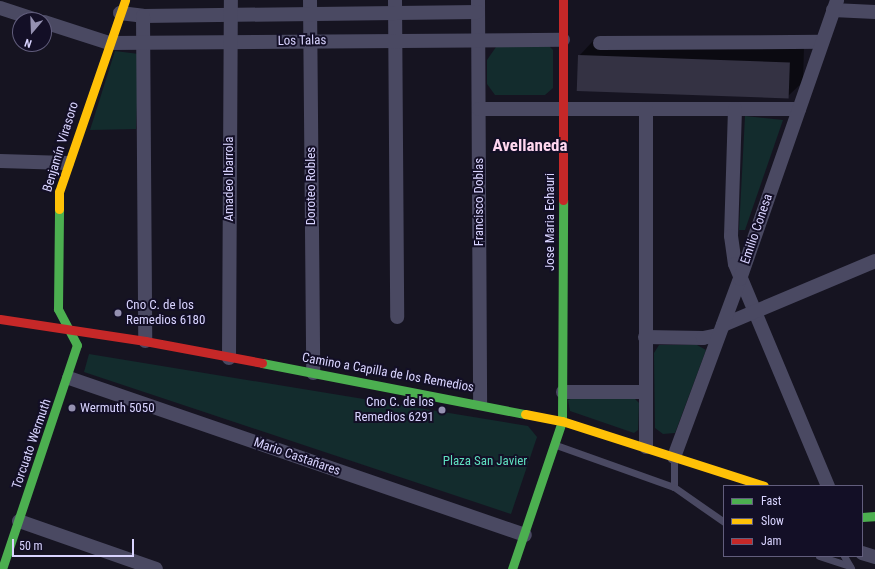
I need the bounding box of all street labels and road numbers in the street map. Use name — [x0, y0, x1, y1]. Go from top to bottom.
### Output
street label: Los Talas — [277, 33, 327, 49]
street label: Benjamín Virasoro — [40, 100, 82, 194]
street label: Amadeo Ibarrola — [221, 137, 237, 221]
street label: Doroteo Robles — [303, 147, 319, 225]
street label: Francisco Doblas — [471, 158, 487, 246]
street label: Jose Maria Echauri — [542, 173, 558, 271]
street label: Emilio Conesa — [738, 192, 776, 266]
street label: Camino a Capilla de los Remedios — [301, 350, 475, 396]
street label: Torcuato Wermuth — [9, 397, 55, 491]
street label: Mario Castañares — [252, 435, 342, 479]

